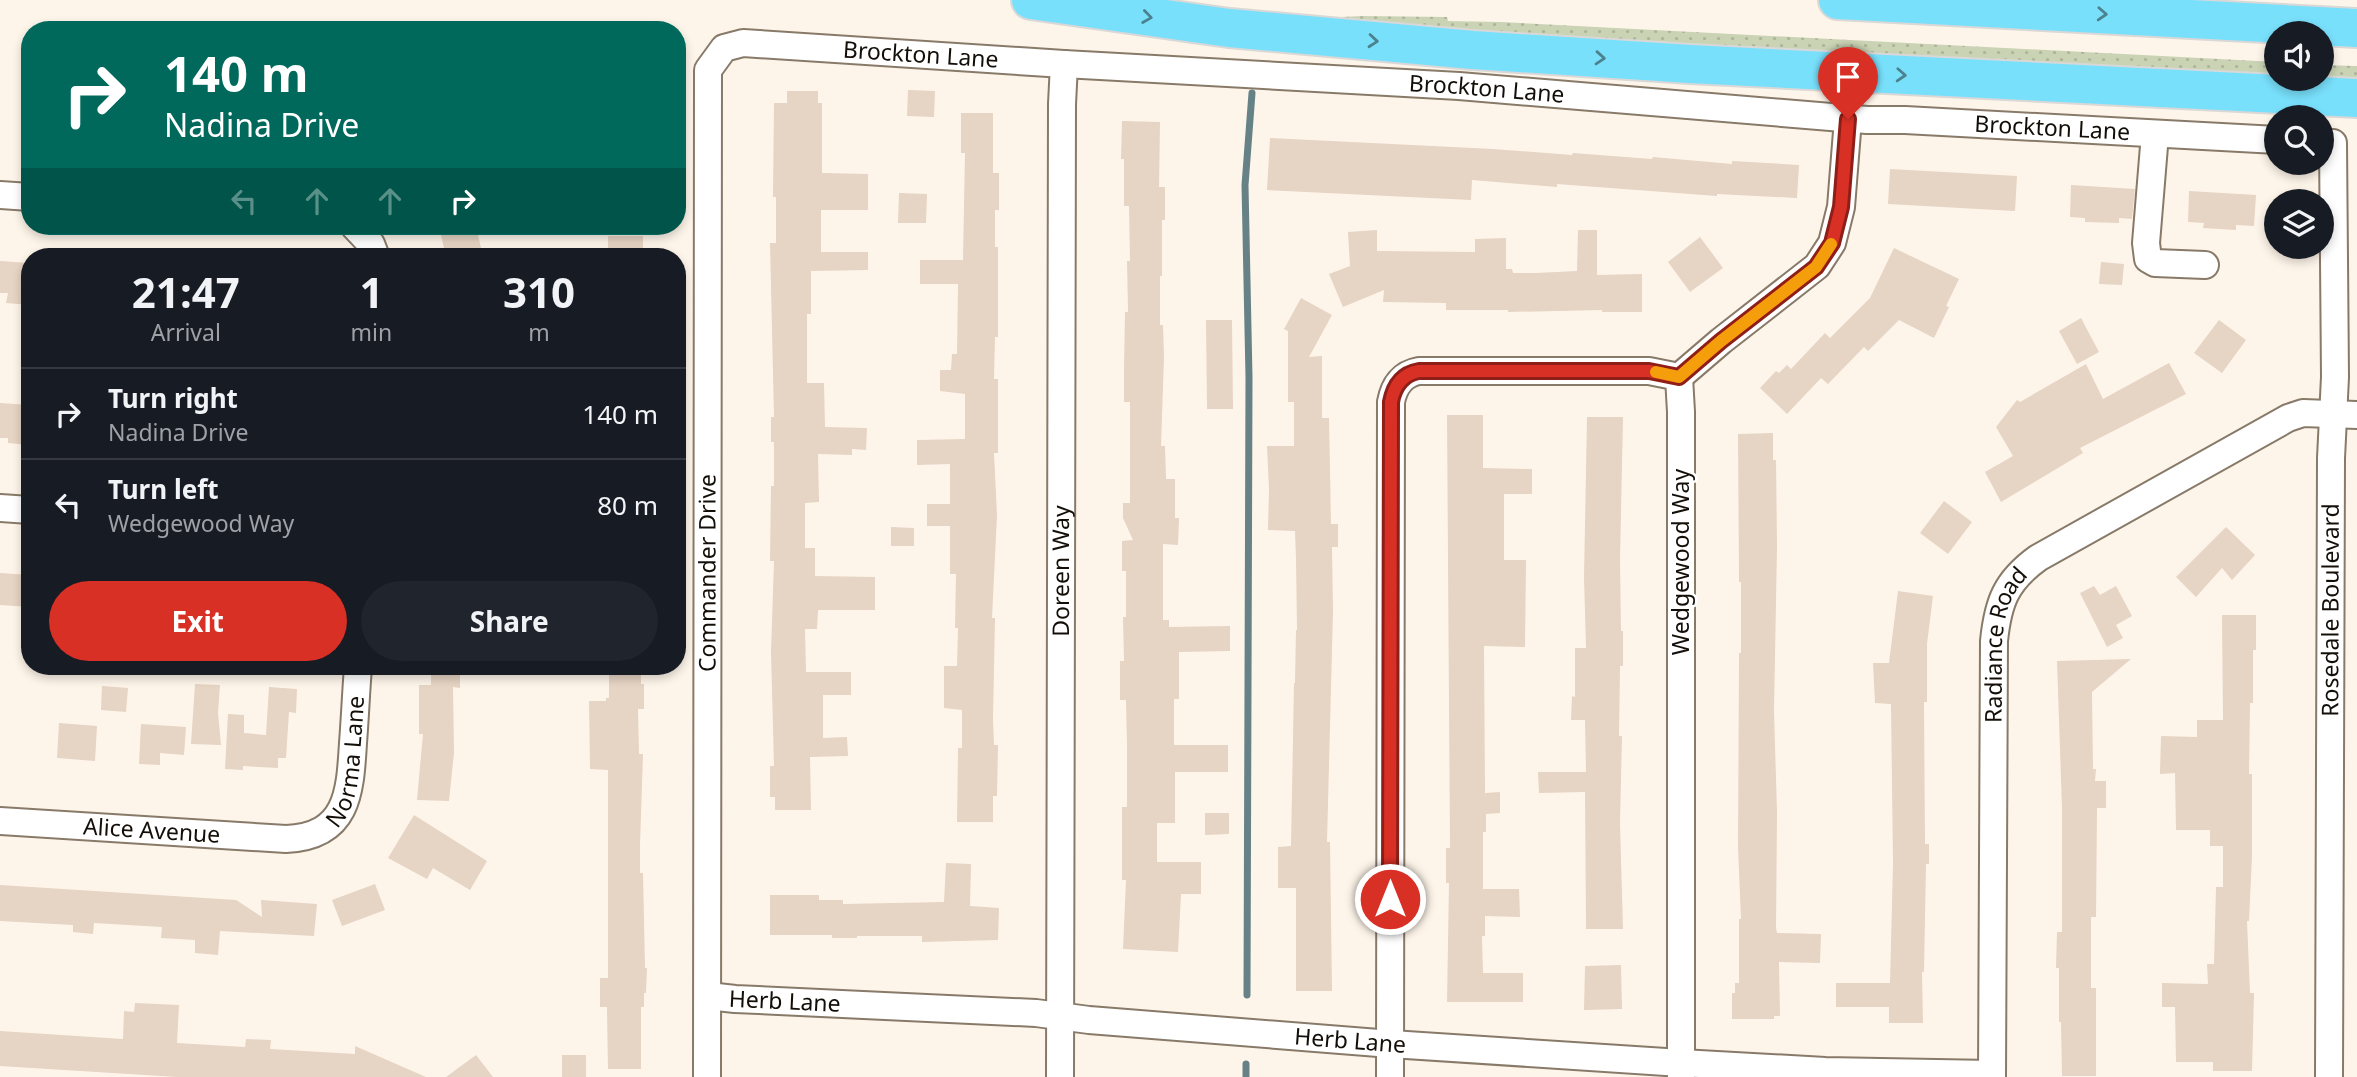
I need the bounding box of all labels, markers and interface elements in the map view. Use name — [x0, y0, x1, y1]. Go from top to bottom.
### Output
one-way arrow — [2097, 6, 2108, 21]
one-way arrow — [1141, 9, 1153, 24]
map controls — [2264, 21, 2334, 259]
button: sound — [2264, 21, 2334, 91]
street label: Brockton Lane — [842, 33, 1000, 75]
one-way arrow — [1368, 33, 1379, 48]
text: 140 m — [164, 40, 309, 106]
pin — [1818, 47, 1878, 119]
icon: right — [49, 49, 140, 140]
one-way arrow — [1595, 50, 1606, 65]
icon: arrive — [1829, 58, 1867, 96]
street label: Brockton Lane — [1408, 66, 1566, 110]
one-way arrow — [1895, 67, 1906, 82]
text: Nadina Drive — [164, 103, 359, 146]
button: search — [2264, 105, 2334, 175]
street label: Brockton Lane — [1974, 107, 2131, 147]
icon: left — [225, 182, 263, 220]
icon: ahead — [298, 182, 336, 220]
icon: ahead — [371, 182, 409, 220]
icon: right — [444, 182, 482, 220]
button: layers — [2264, 189, 2334, 259]
text: 21:47 — [132, 263, 240, 320]
text: 1 — [359, 263, 383, 320]
text: 310 — [503, 263, 575, 320]
text: Arrival — [151, 316, 221, 348]
text: min — [351, 316, 392, 348]
text: m — [528, 316, 550, 348]
text: Turn right — [108, 380, 238, 416]
icon: right — [49, 395, 87, 433]
text: 140 m — [582, 396, 658, 432]
text: Nadina Drive — [108, 416, 248, 448]
street label: Wedgewood Way — [1664, 469, 1696, 655]
text: Turn left — [108, 471, 219, 507]
street label: Commander Drive — [690, 474, 723, 672]
icon: left — [49, 486, 87, 524]
text: 80 m — [597, 487, 658, 523]
street label: Rosedale Boulevard — [2313, 503, 2346, 717]
street label: Doreen Way — [1044, 505, 1076, 637]
text: Wedgewood Way — [108, 507, 294, 539]
street label: Radiance Road — [1977, 559, 2034, 723]
button: Exit — [49, 581, 347, 661]
button: Share — [361, 581, 658, 661]
street label: Norma Lane — [317, 695, 371, 833]
street label: Alice Avenue — [82, 809, 221, 850]
position arrow — [1353, 862, 1427, 936]
street label: Herb Lane — [728, 982, 841, 1019]
street label: Herb Lane — [1293, 1019, 1407, 1060]

